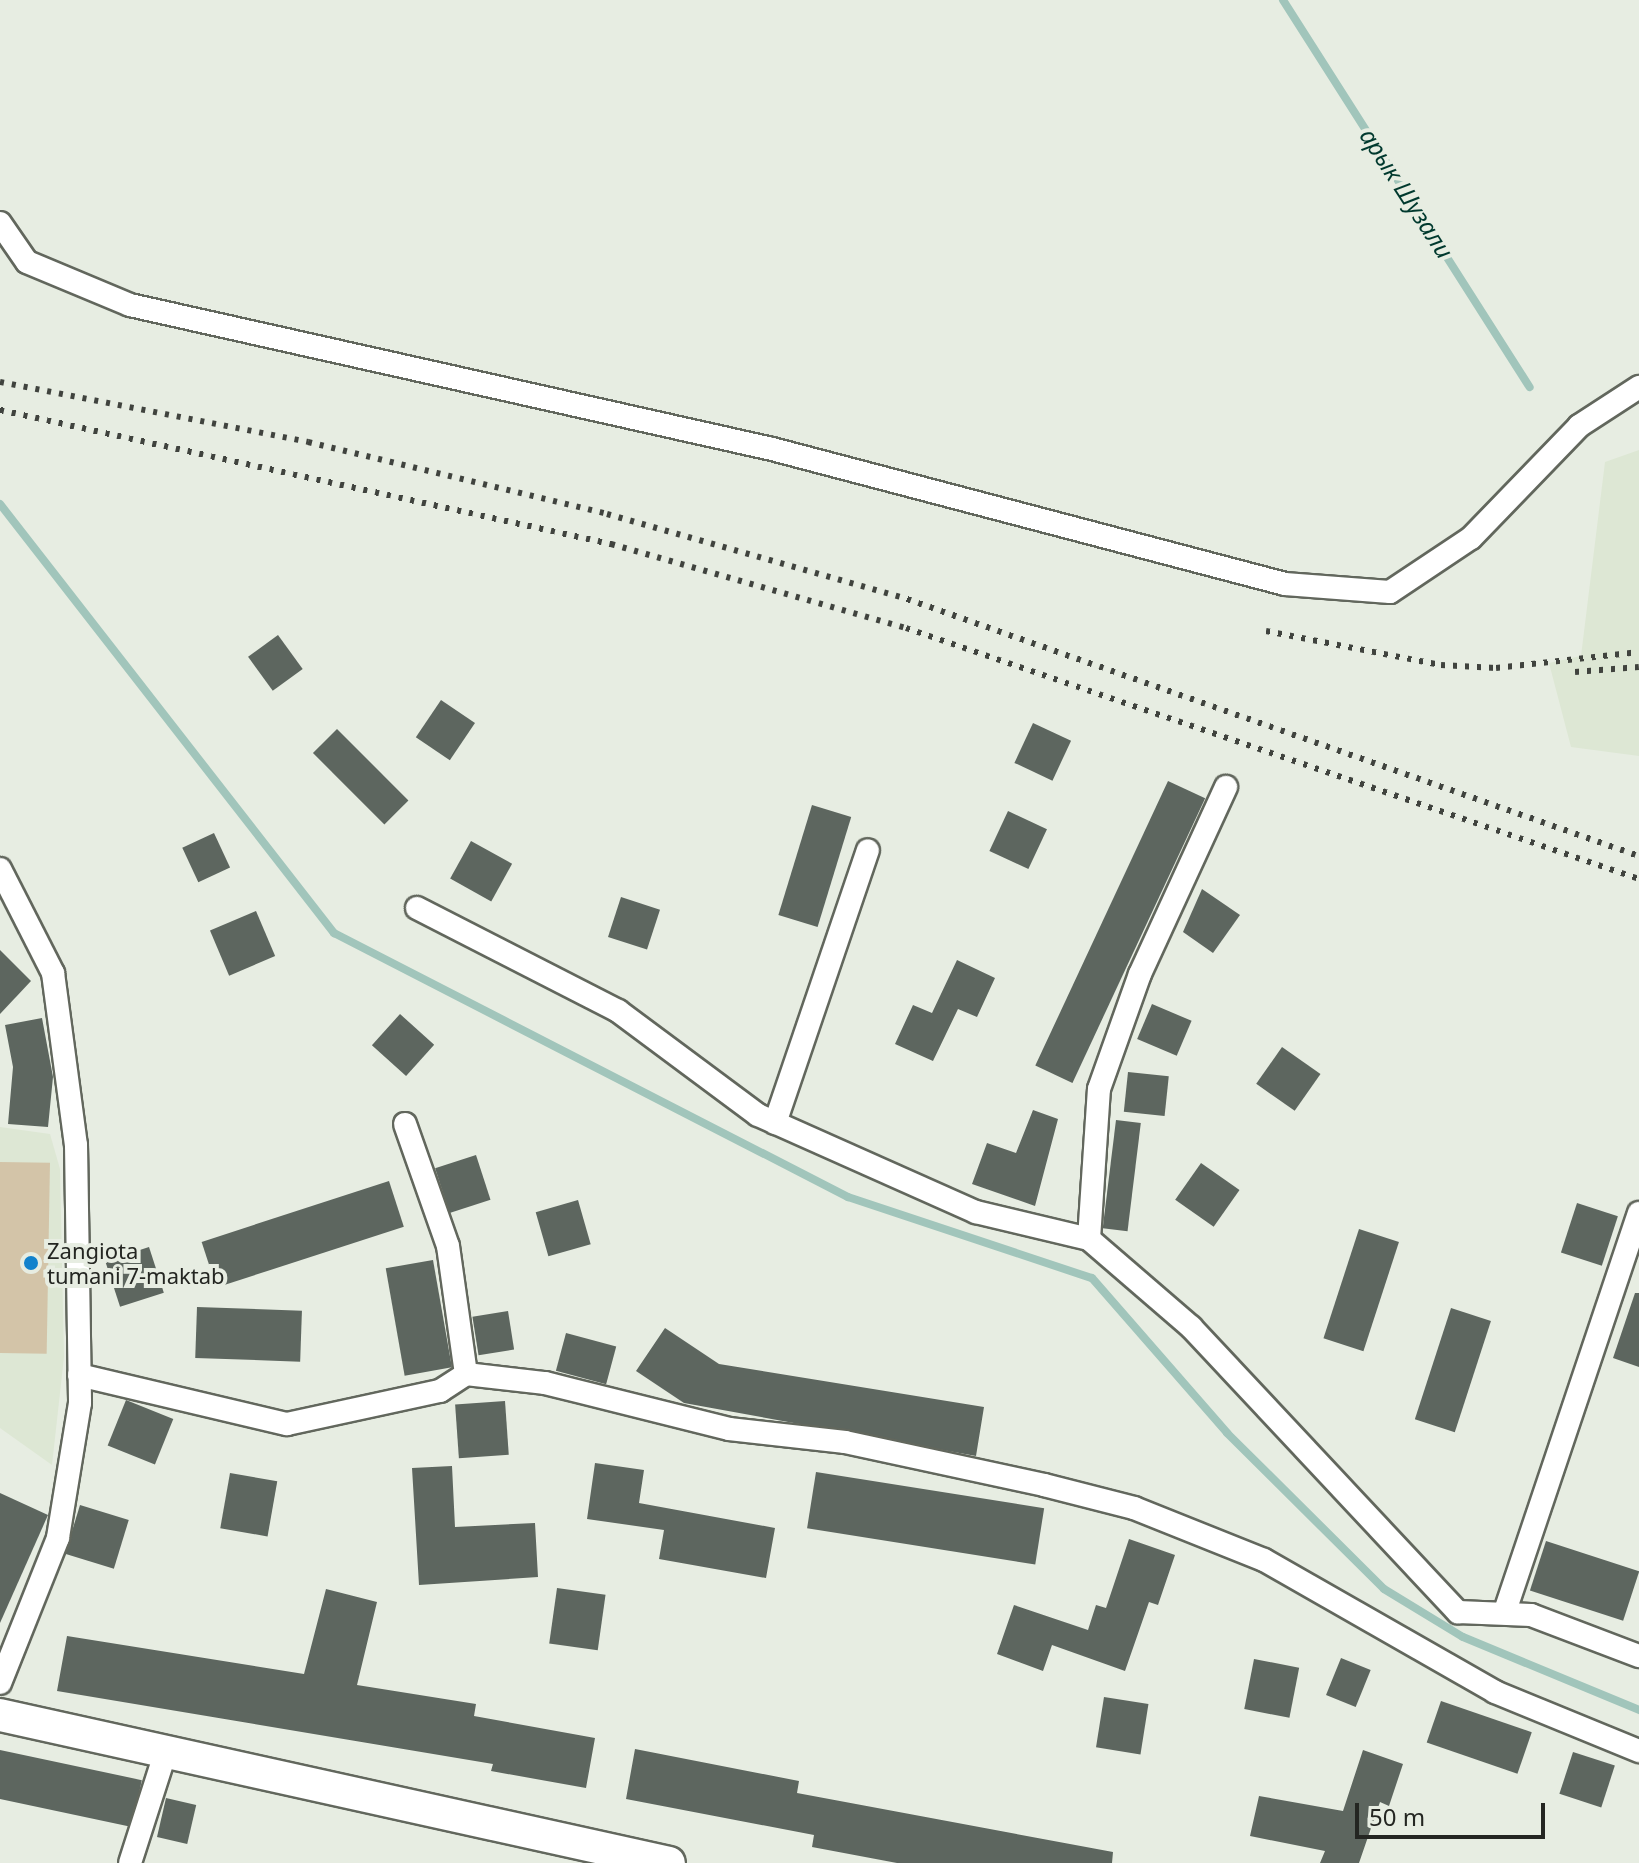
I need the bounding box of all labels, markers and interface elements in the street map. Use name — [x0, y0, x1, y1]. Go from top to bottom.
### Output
water label: арык Шузали — [1354, 123, 1460, 263]
place label: Zangiota tumani 7-maktab — [47, 1237, 225, 1288]
marker: Zangiota tumani 7-maktab — [22, 1254, 40, 1272]
scale bar — [1359, 1787, 1549, 1837]
text: 50 m — [1369, 1800, 1425, 1833]

